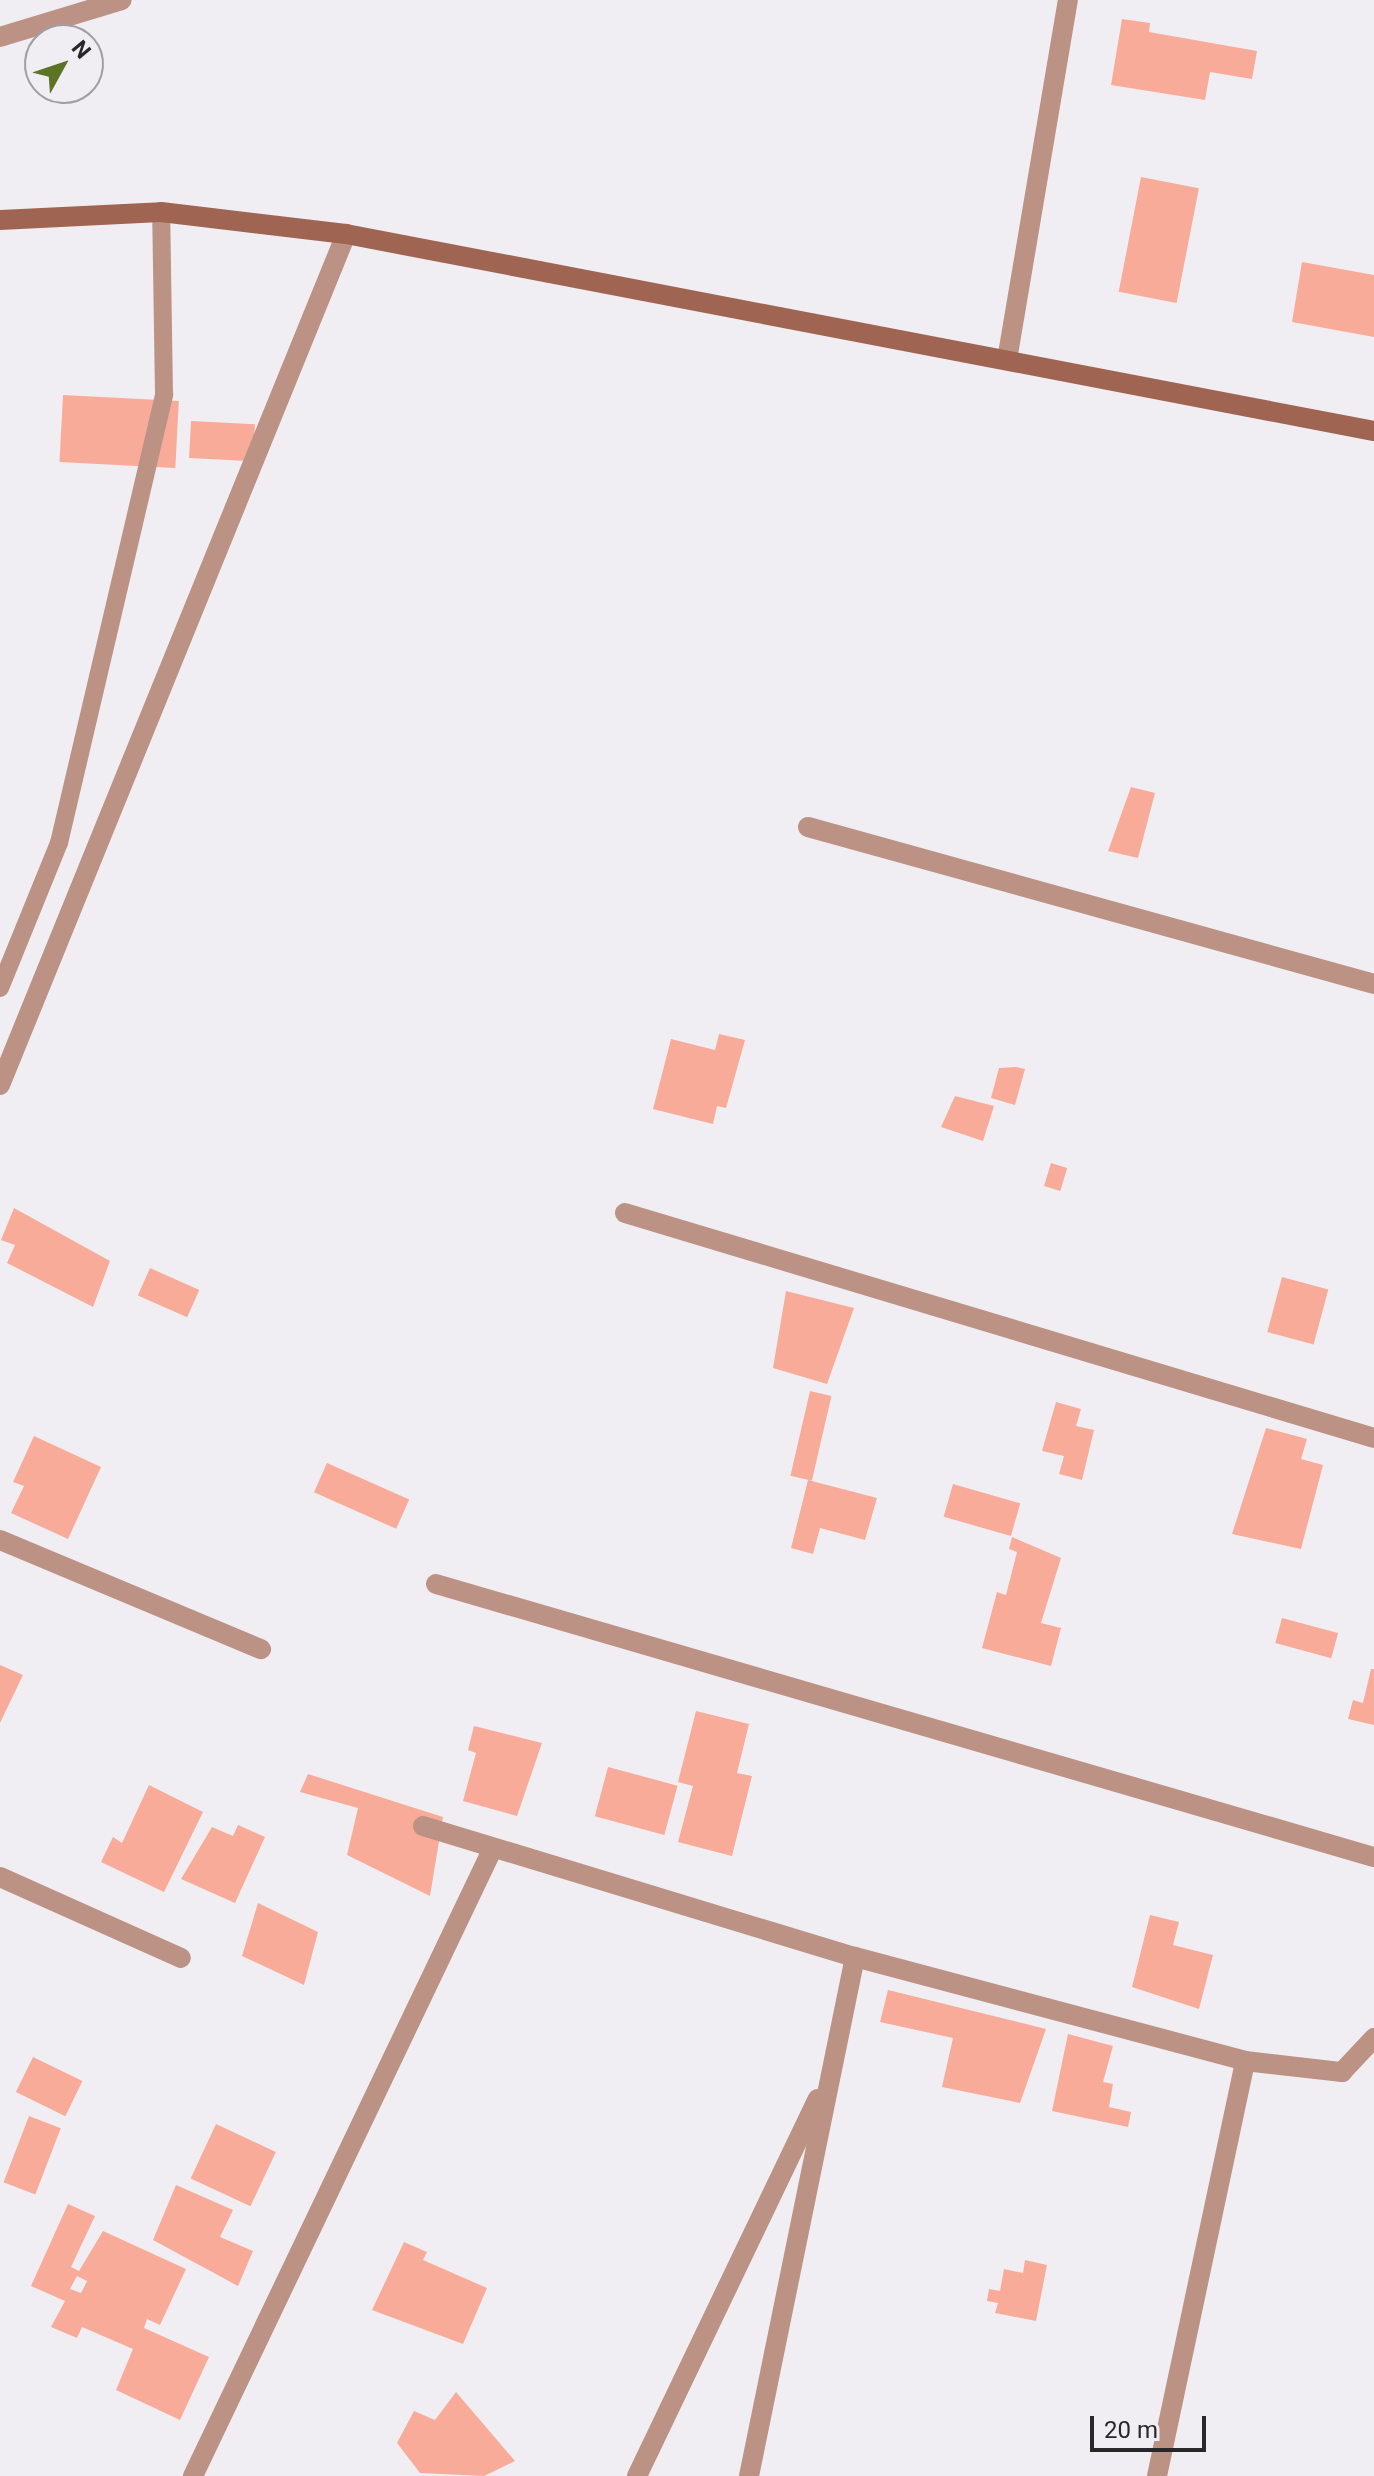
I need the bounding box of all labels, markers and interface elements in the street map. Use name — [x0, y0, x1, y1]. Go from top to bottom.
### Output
north arrow — [24, 24, 104, 104]
text: N — [67, 36, 96, 64]
scale bar — [1094, 2400, 1210, 2450]
text: 20 m — [1104, 2416, 1158, 2444]

